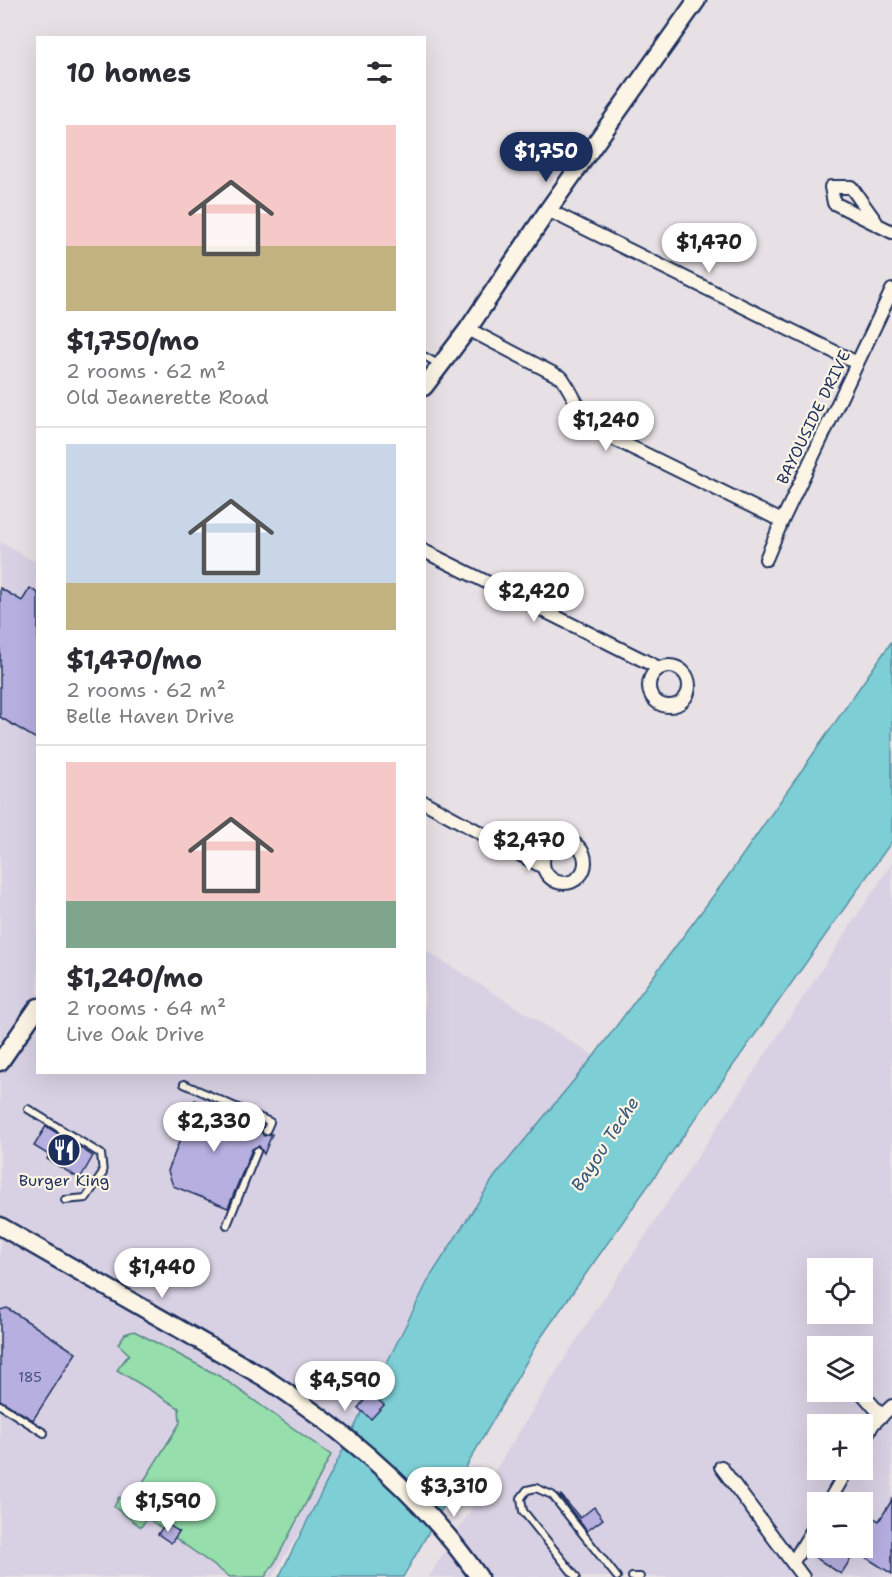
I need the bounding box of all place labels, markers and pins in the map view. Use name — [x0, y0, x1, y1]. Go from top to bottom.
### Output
pin: $1,750 — [497, 132, 595, 183]
pin: $1,470 — [660, 223, 758, 274]
pin: $1,240 — [557, 401, 655, 452]
pin: $2,420 — [485, 572, 583, 623]
pin: $2,470 — [480, 821, 578, 872]
pin: $2,330 — [165, 1102, 263, 1153]
restaurant icon: Burger King — [46, 1132, 82, 1168]
place label: Burger King — [19, 1170, 110, 1191]
pin: $1,440 — [113, 1248, 211, 1299]
pin: $4,590 — [296, 1361, 394, 1412]
pin: $3,310 — [405, 1467, 503, 1518]
pin: $1,590 — [119, 1482, 217, 1533]

